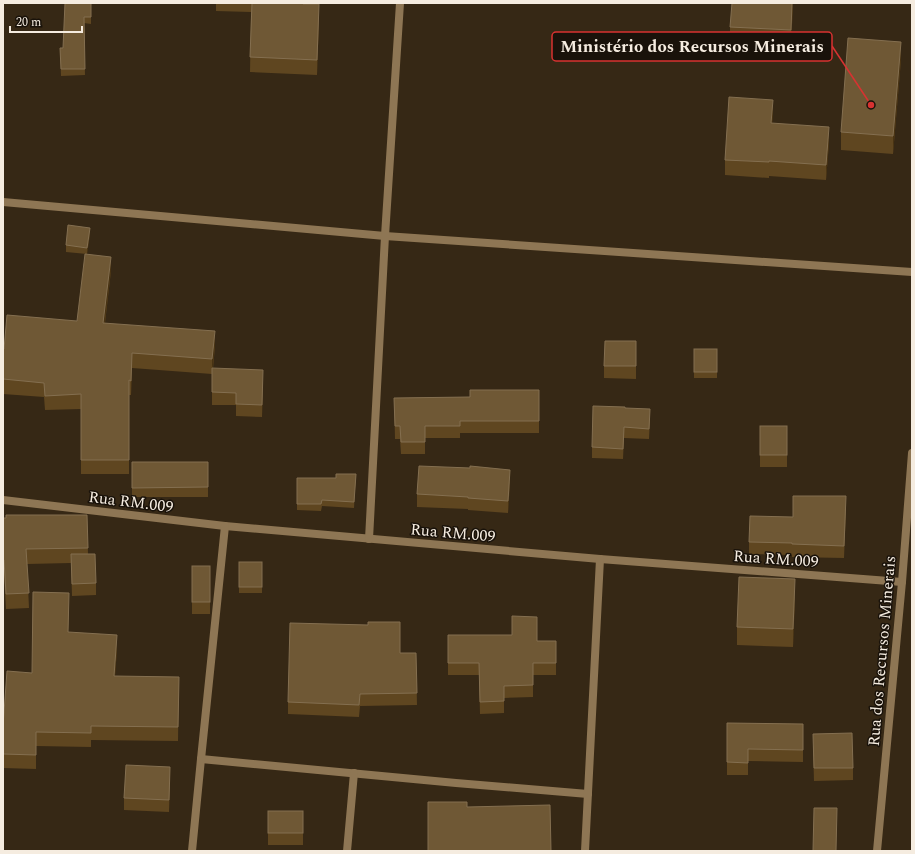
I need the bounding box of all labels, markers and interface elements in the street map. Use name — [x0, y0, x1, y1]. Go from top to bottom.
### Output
scale bar — [10, 8, 82, 34]
text: 20 m — [16, 13, 41, 32]
callout: Ministério dos Recursos Minerais — [552, 32, 832, 61]
text: Ministério dos Recursos Minerais — [560, 34, 824, 60]
street label: Rua RM.009 — [87, 485, 175, 519]
street label: Rua RM.009 — [409, 517, 496, 549]
street label: Rua RM.009 — [733, 544, 819, 574]
street label: Rua dos Recursos Minerais — [862, 555, 902, 747]

